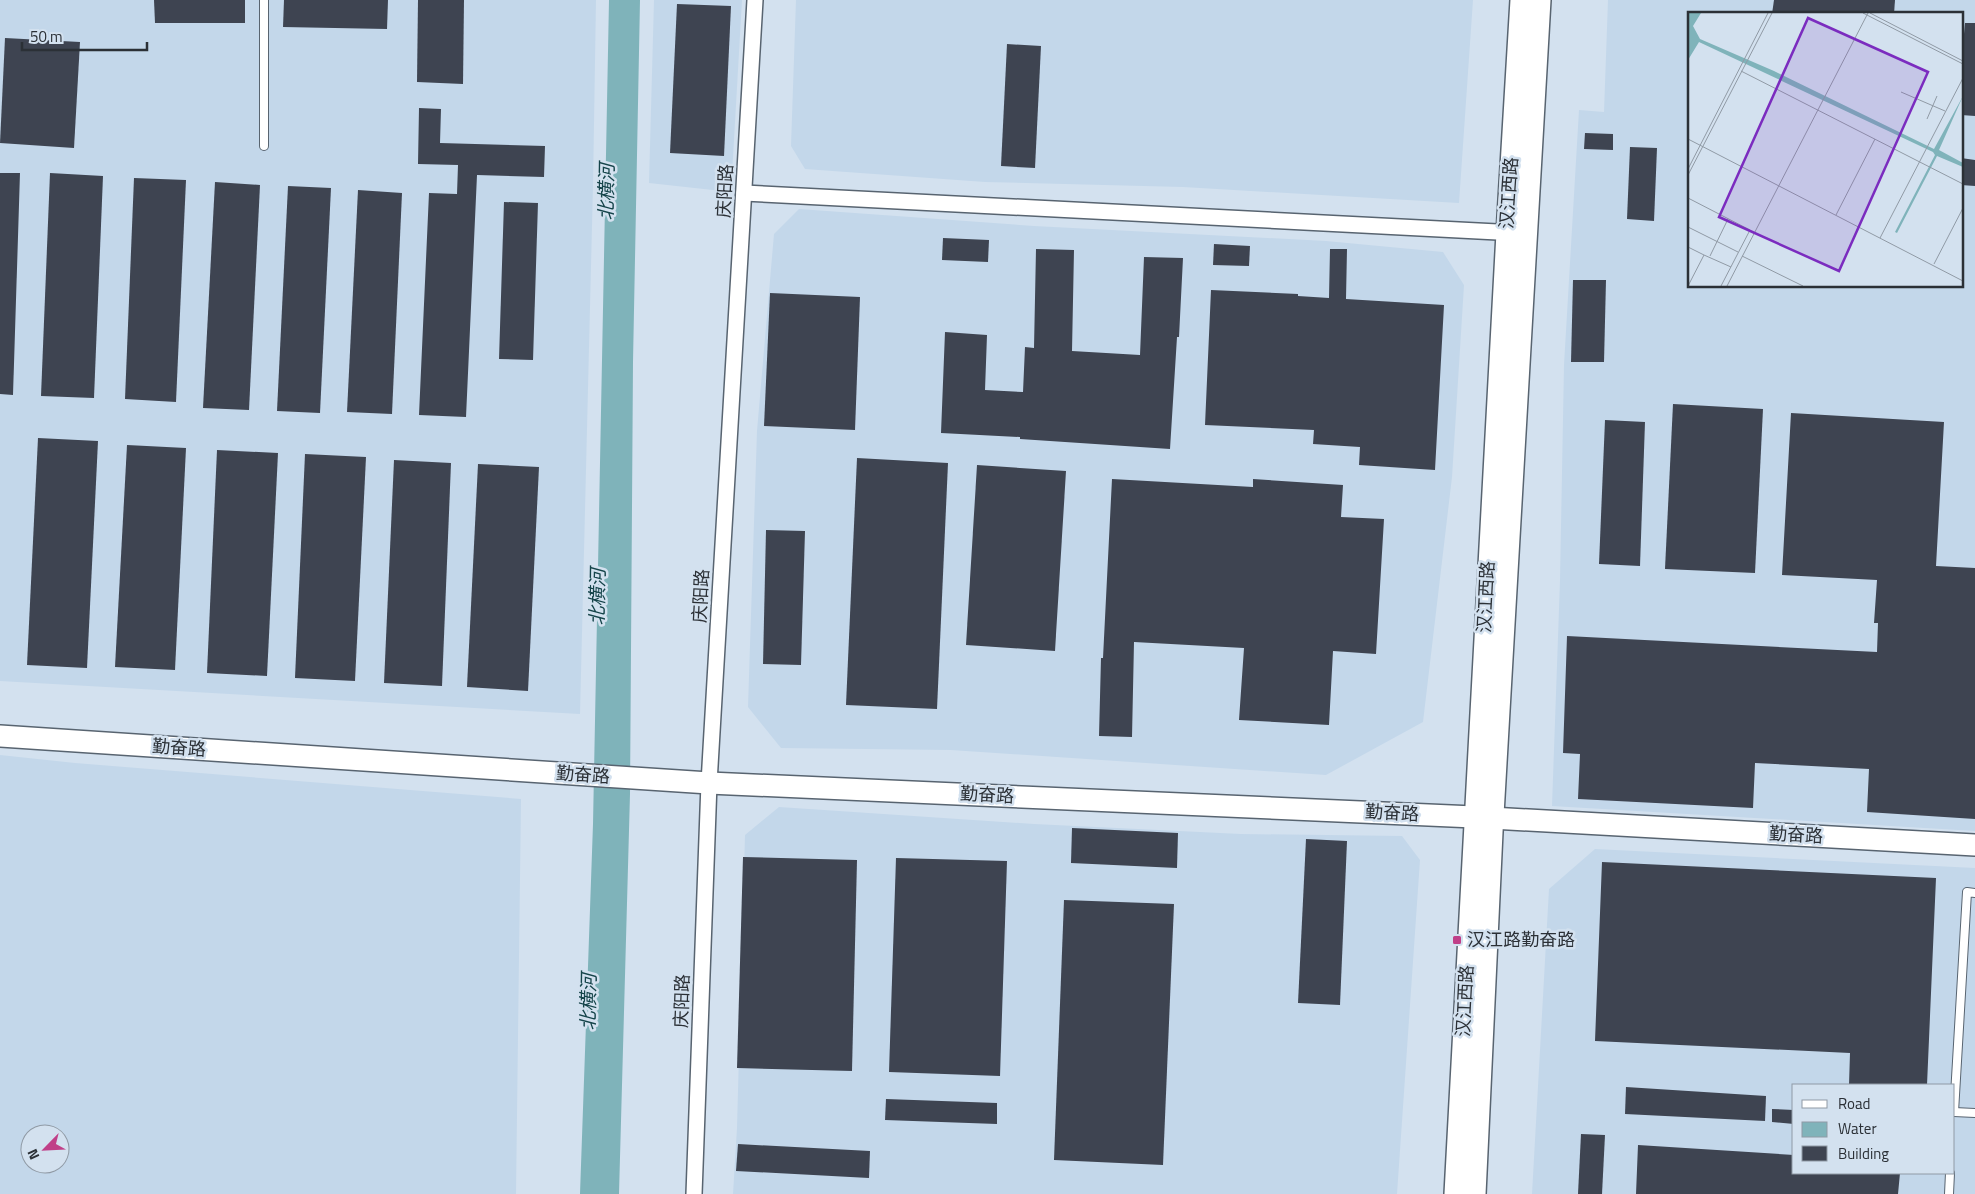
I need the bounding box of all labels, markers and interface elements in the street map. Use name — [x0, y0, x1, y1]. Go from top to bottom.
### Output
inset map — [1688, 12, 1962, 288]
scale bar — [22, 20, 148, 52]
text: 50 m — [30, 25, 63, 48]
street label: 汉江西路 — [1493, 156, 1524, 230]
water label: 北横河 — [591, 159, 621, 221]
street label: 庆阳路 — [710, 163, 739, 219]
street label: 汉江西路 — [1470, 560, 1501, 634]
water label: 北横河 — [582, 564, 612, 626]
street label: 庆阳路 — [686, 568, 715, 624]
street label: 勤奋路 — [151, 732, 207, 763]
street label: 勤奋路 — [555, 759, 611, 790]
street label: 勤奋路 — [959, 780, 1015, 809]
street label: 勤奋路 — [1364, 798, 1420, 827]
street label: 勤奋路 — [1768, 820, 1824, 849]
place label: 汉江路勤奋路 — [1467, 926, 1575, 953]
marker: 汉江路勤奋路 — [1451, 934, 1463, 946]
street label: 汉江西路 — [1449, 964, 1480, 1038]
water label: 北横河 — [573, 969, 603, 1031]
street label: 庆阳路 — [667, 974, 696, 1028]
legend — [1792, 1084, 1955, 1174]
text: Road — [1838, 1092, 1870, 1115]
text: Water — [1838, 1117, 1877, 1140]
north arrow — [20, 1124, 70, 1174]
text: Building — [1838, 1142, 1889, 1165]
text: N — [21, 1146, 44, 1163]

